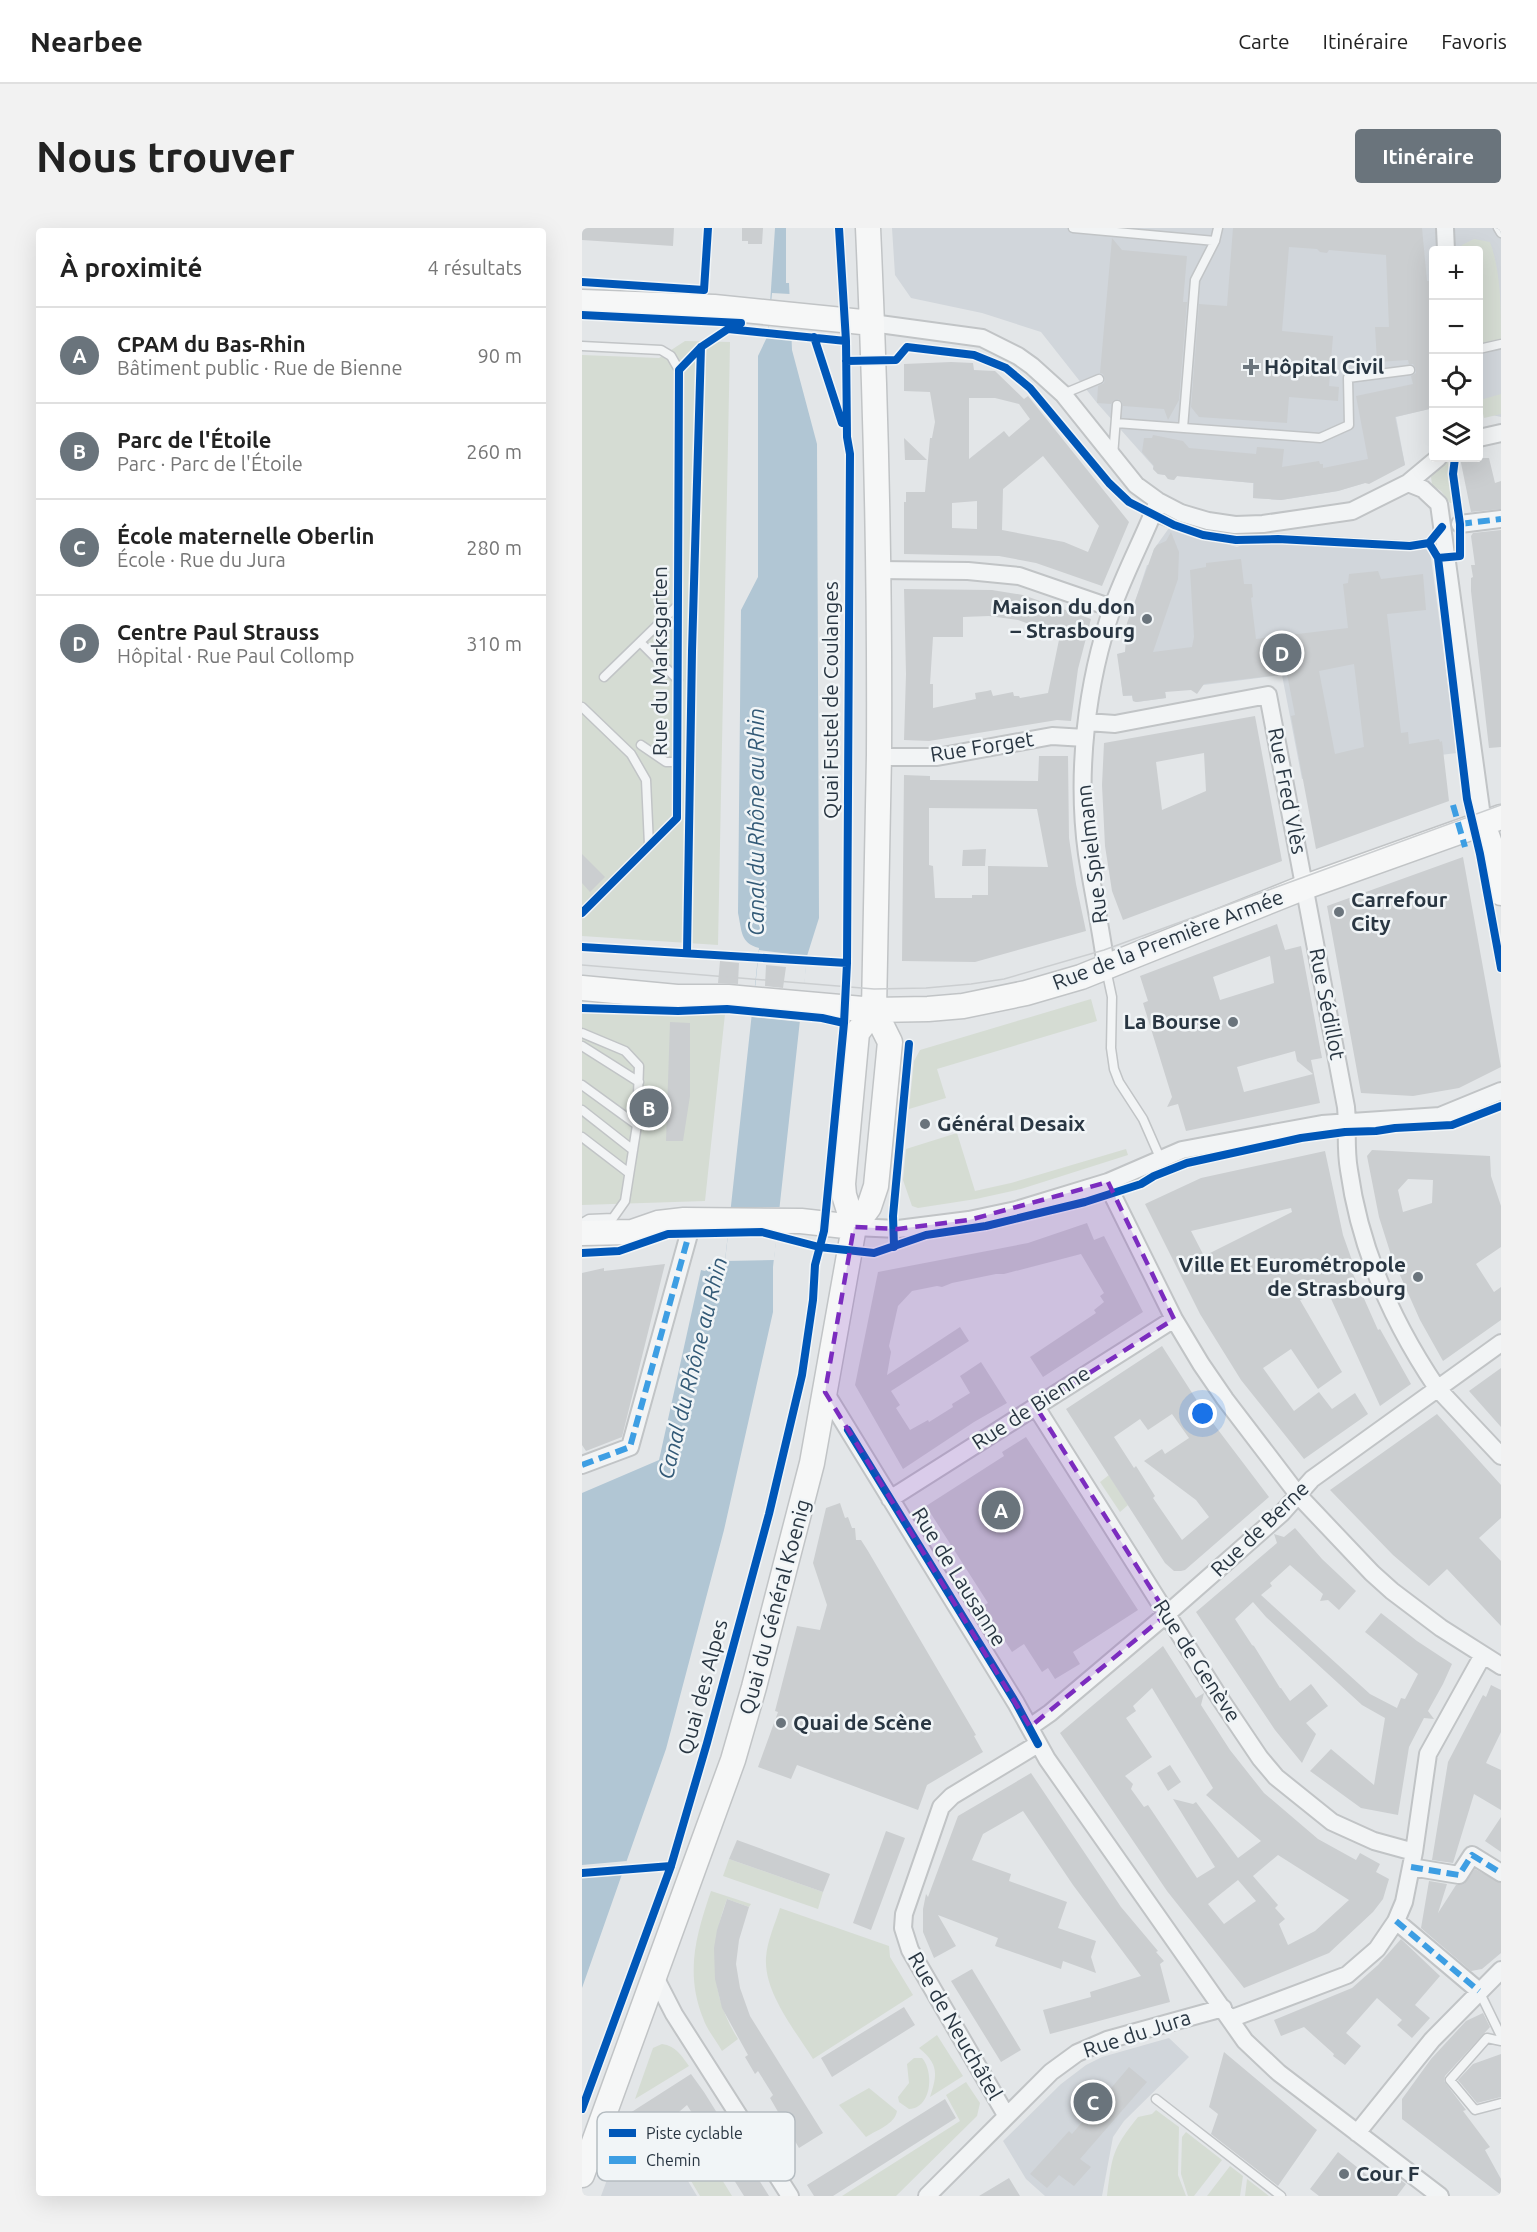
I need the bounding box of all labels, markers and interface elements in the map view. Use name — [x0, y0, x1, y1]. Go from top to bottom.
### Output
text: Nearbee — [30, 26, 143, 57]
text: Carte — [1238, 29, 1290, 53]
text: Itinéraire — [1323, 29, 1408, 53]
text: Favoris — [1441, 29, 1507, 53]
button: Itinéraire — [1355, 129, 1501, 183]
text: Nous trouver — [36, 133, 295, 180]
map controls — [1429, 246, 1483, 462]
button: + — [1429, 246, 1483, 300]
text: À proximité — [60, 253, 202, 282]
text: 4 résultats — [428, 256, 522, 279]
button: − — [1429, 300, 1483, 354]
text: CPAM du Bas-Rhin — [117, 331, 306, 356]
text: A — [72, 344, 87, 367]
text: 90 m — [478, 344, 522, 367]
place label: Hôpital Civil — [1264, 354, 1384, 378]
button: locate — [1429, 354, 1483, 408]
text: Bâtiment public · Rue de Bienne — [117, 356, 402, 379]
marker: Hôpital Civil — [1242, 358, 1260, 376]
button: layers — [1429, 408, 1483, 462]
text: Parc de l'Étoile — [117, 427, 271, 452]
text: B — [73, 440, 86, 463]
text: 260 m — [466, 440, 522, 463]
text: Parc · Parc de l'Étoile — [117, 452, 303, 475]
text: École maternelle Oberlin — [117, 523, 374, 548]
text: C — [73, 536, 86, 559]
text: 280 m — [466, 536, 522, 559]
text: École · Rue du Jura — [117, 548, 286, 571]
street label: Rue du Marksgarten — [647, 566, 671, 756]
street label: Quai Fustel de Coulanges — [818, 581, 842, 819]
place label: Maison du don – Strasbourg — [992, 594, 1135, 642]
marker: Maison du don – Strasbourg — [1140, 612, 1154, 626]
text: Centre Paul Strauss — [117, 619, 319, 644]
pin: D — [1262, 630, 1302, 676]
text: D — [72, 632, 87, 655]
text: 310 m — [466, 632, 522, 655]
text: Hôpital · Rue Paul Collomp — [117, 644, 355, 667]
water label: Canal du Rhône au Rhin — [743, 708, 768, 936]
street label: Rue Forget — [928, 726, 1035, 766]
street label: Rue Fred Vlès — [1264, 726, 1312, 856]
street label: Rue Spielmann — [1071, 783, 1111, 925]
street label: Rue de la Première Armée — [1049, 884, 1287, 994]
place label: Carrefour City — [1351, 887, 1448, 935]
marker: Carrefour City — [1332, 905, 1346, 919]
street label: Rue Sédillot — [1305, 946, 1351, 1062]
place label: La Bourse — [1123, 1009, 1221, 1033]
marker: La Bourse — [1226, 1015, 1240, 1029]
pin: B — [630, 1086, 668, 1130]
place label: Général Desaix — [937, 1111, 1086, 1135]
marker: Général Desaix — [918, 1117, 932, 1131]
place label: Ville Et Eurométropole de Strasbourg — [1179, 1252, 1406, 1300]
water label: Canal du Rhône au Rhin — [652, 1254, 731, 1482]
marker: Ville Et Eurométropole de Strasbourg — [1411, 1270, 1425, 1284]
street label: Rue de Bienne — [967, 1360, 1094, 1454]
your location — [1188, 1399, 1217, 1428]
street label: Rue de Berne — [1205, 1476, 1313, 1581]
pin: A — [982, 1488, 1020, 1532]
street label: Quai du Général Koenig — [734, 1497, 814, 1717]
street label: Rue de Lausanne — [908, 1503, 1012, 1650]
street label: Rue de Genève — [1149, 1595, 1246, 1726]
street label: Quai des Alpes — [672, 1617, 732, 1757]
place label: Quai de Scène — [793, 1710, 932, 1734]
marker: Quai de Scène — [774, 1716, 788, 1730]
street label: Rue de Neuchâtel — [904, 1947, 1008, 2104]
street label: Rue du Jura — [1080, 2004, 1193, 2062]
pin: C — [1074, 2080, 1112, 2124]
legend — [597, 2112, 795, 2181]
text: Piste cyclable — [646, 2124, 743, 2142]
text: Chemin — [646, 2151, 701, 2169]
place label: Cour F — [1356, 2161, 1420, 2185]
marker: Cour F — [1337, 2167, 1351, 2181]

